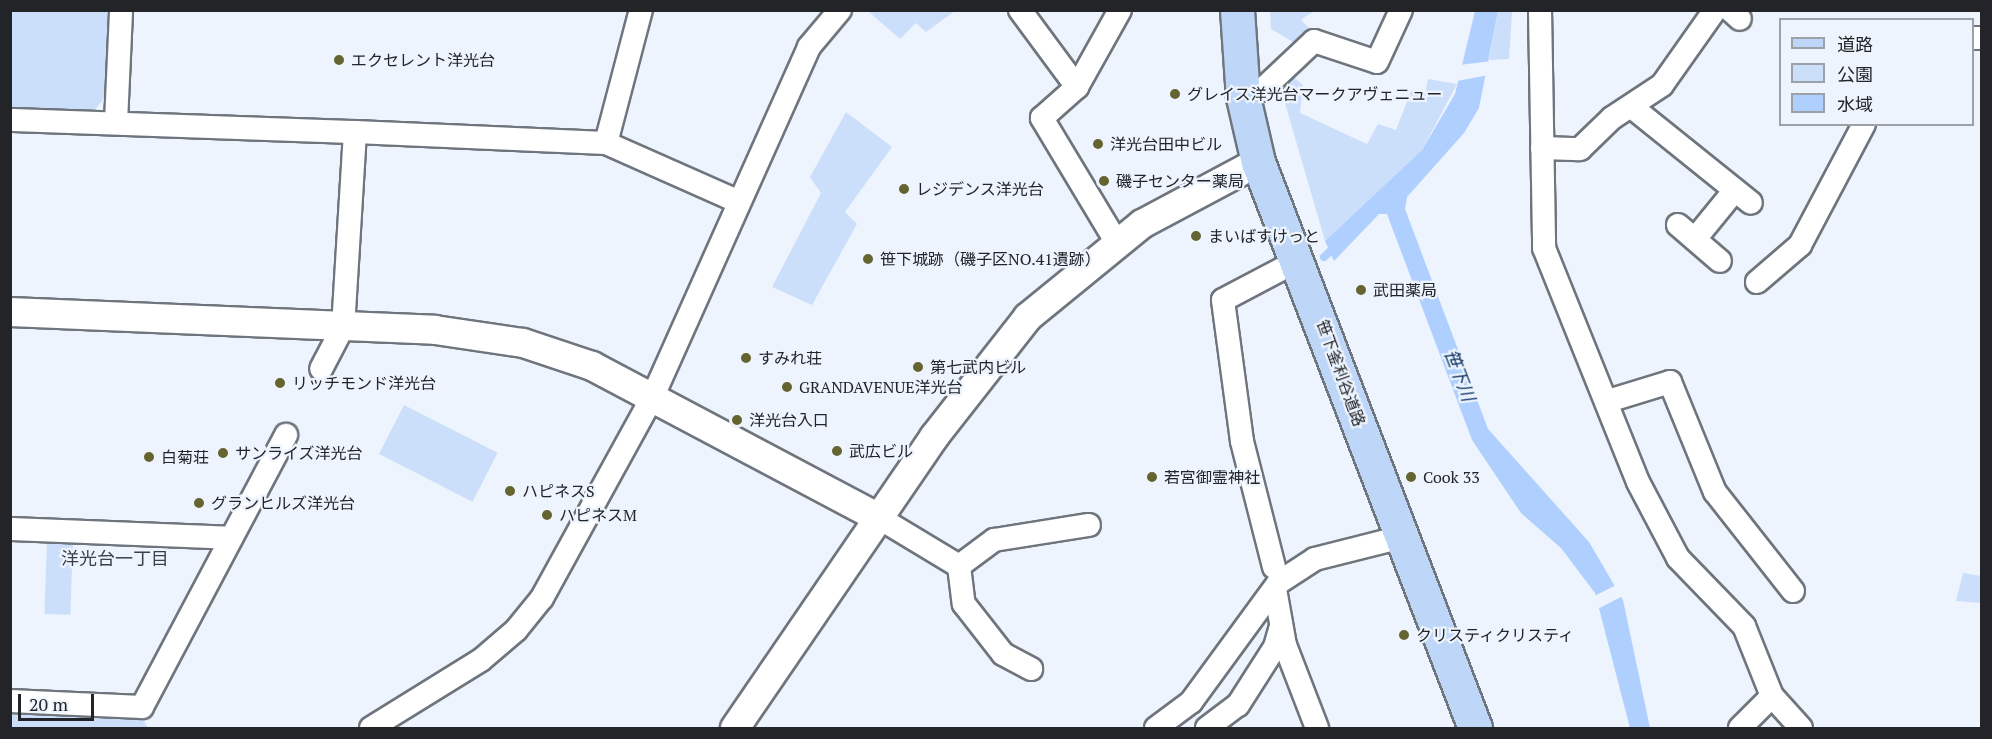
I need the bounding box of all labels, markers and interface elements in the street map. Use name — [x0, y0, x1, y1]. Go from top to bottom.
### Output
legend — [1779, 18, 1974, 126]
text: 道路 — [1837, 32, 1873, 56]
place label: エクセレント洋光台 — [351, 50, 495, 70]
marker: エクセレント洋光台 — [332, 53, 346, 67]
text: 公園 — [1837, 62, 1873, 86]
place label: グレイス洋光台マークアヴェニュー — [1187, 84, 1443, 104]
marker: グレイス洋光台マークアヴェニュー — [1168, 87, 1182, 101]
text: 水域 — [1837, 92, 1873, 116]
place label: 洋光台田中ビル — [1110, 134, 1222, 154]
marker: 洋光台田中ビル — [1091, 137, 1105, 151]
place label: 磯子センター薬局 — [1116, 171, 1244, 191]
marker: 磯子センター薬局 — [1097, 174, 1111, 188]
place label: レジデンス洋光台 — [916, 179, 1044, 199]
marker: レジデンス洋光台 — [897, 182, 911, 196]
place label: まいばすけっと — [1208, 226, 1320, 246]
marker: まいばすけっと — [1189, 229, 1203, 243]
place label: 笹下城跡（磯子区NO.41遺跡） — [880, 249, 1101, 269]
marker: 笹下城跡（磯子区NO.41遺跡） — [861, 252, 875, 266]
place label: 武田薬局 — [1373, 280, 1437, 300]
marker: 武田薬局 — [1354, 283, 1368, 297]
street label: 笹下釜利谷道路 — [1313, 317, 1369, 429]
water label: 笹下川 — [1440, 346, 1480, 404]
place label: すみれ荘 — [758, 348, 822, 368]
marker: すみれ荘 — [739, 351, 753, 365]
place label: 第七武内ビル — [930, 357, 1026, 377]
marker: 第七武内ビル — [911, 360, 925, 374]
place label: リッチモンド洋光台 — [292, 373, 436, 393]
marker: リッチモンド洋光台 — [273, 376, 287, 390]
place label: GRANDAVENUE洋光台 — [799, 377, 963, 397]
marker: GRANDAVENUE洋光台 — [780, 380, 794, 394]
place label: 洋光台入口 — [749, 410, 829, 430]
marker: 洋光台入口 — [730, 413, 744, 427]
place label: 武広ビル — [849, 441, 913, 461]
place label: サンライズ洋光台 — [235, 443, 363, 463]
marker: 武広ビル — [830, 444, 844, 458]
marker: サンライズ洋光台 — [216, 446, 230, 460]
place label: 白菊荘 — [161, 447, 209, 467]
marker: 白菊荘 — [142, 450, 156, 464]
place label: 若宮御霊神社 — [1164, 467, 1260, 487]
place label: Cook 33 — [1423, 467, 1480, 487]
marker: 若宮御霊神社 — [1145, 470, 1159, 484]
marker: Cook 33 — [1404, 470, 1418, 484]
place label: ハピネスS — [522, 481, 595, 501]
marker: ハピネスS — [503, 484, 517, 498]
place label: グランヒルズ洋光台 — [211, 493, 355, 513]
marker: グランヒルズ洋光台 — [192, 496, 206, 510]
place label: ハピネスM — [559, 505, 637, 525]
marker: ハピネスM — [540, 508, 554, 522]
district label: 洋光台一丁目 — [61, 547, 169, 569]
place label: クリスティクリスティ — [1416, 625, 1576, 645]
marker: クリスティクリスティ — [1397, 628, 1411, 642]
scale bar — [21, 682, 98, 720]
text: 20 m — [29, 692, 68, 716]

